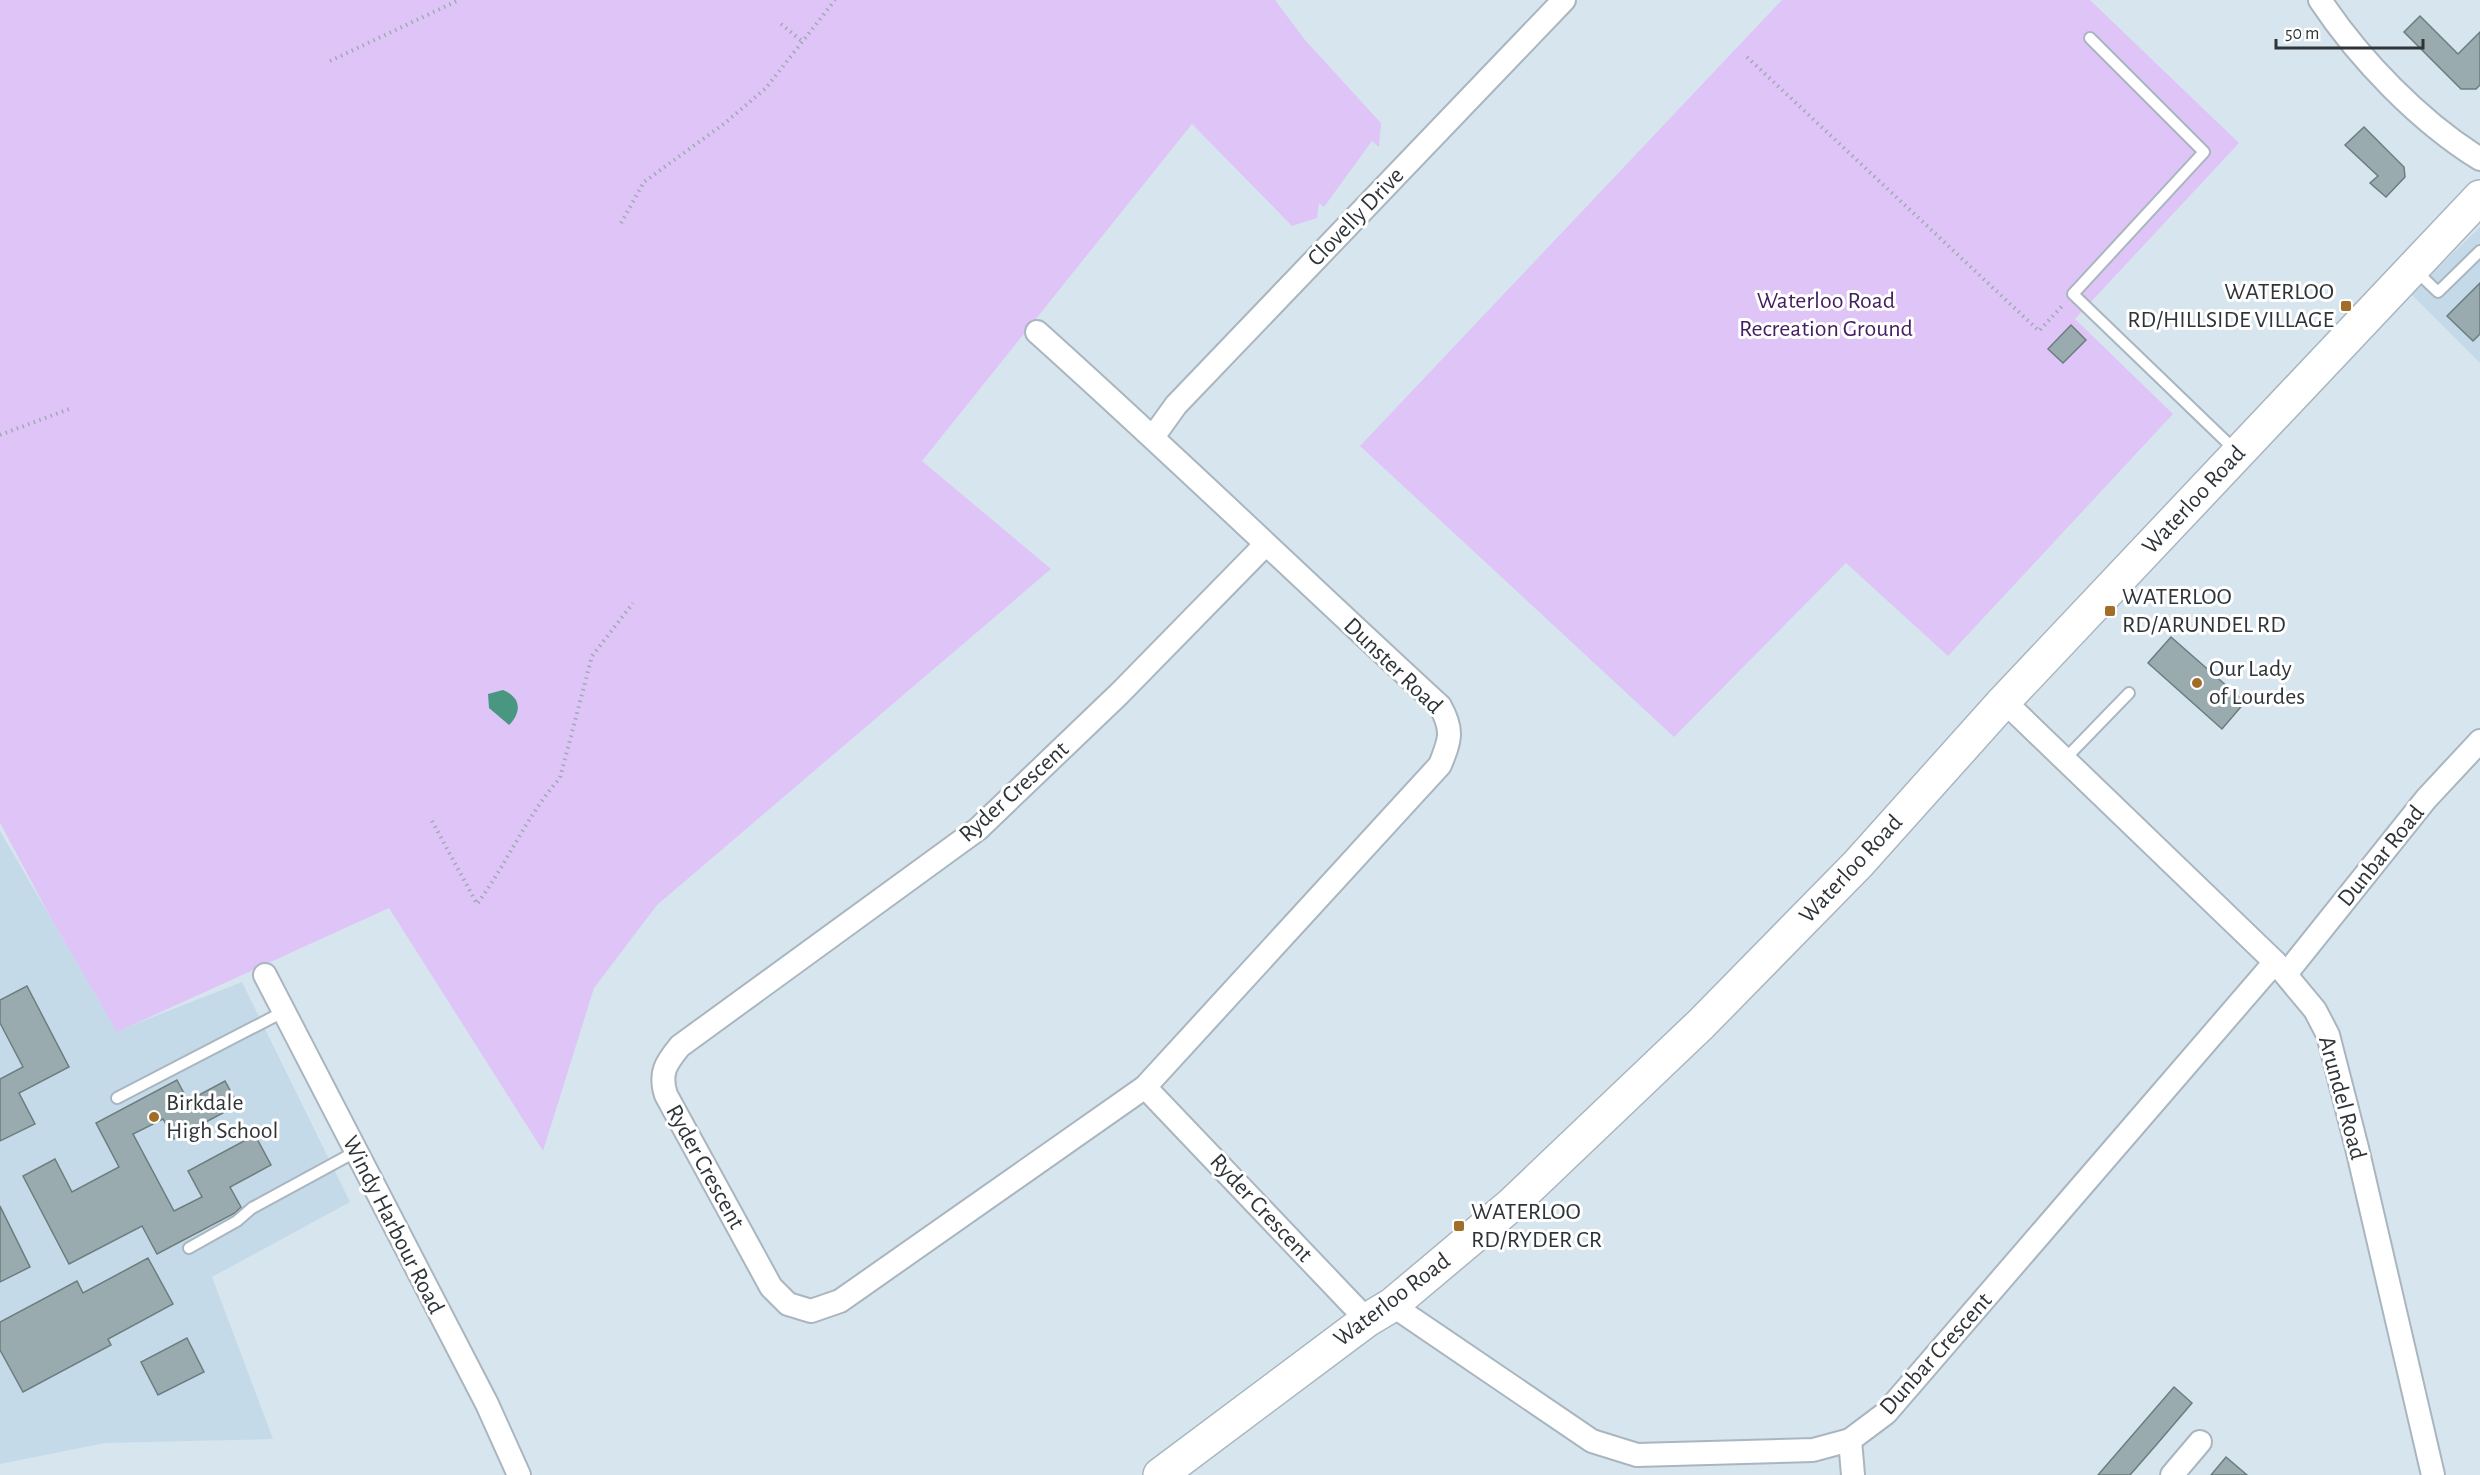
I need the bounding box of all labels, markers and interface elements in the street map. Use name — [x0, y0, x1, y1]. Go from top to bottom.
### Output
scale bar — [2276, 12, 2423, 50]
text: 50 m — [2285, 25, 2319, 43]
street label: Clovelly Drive — [1303, 163, 1409, 271]
place label: WATERLOO RD/HILLSIDE VILLAGE — [2127, 280, 2334, 332]
park label: Waterloo Road Recreation Ground — [1739, 289, 1913, 341]
marker: WATERLOO RD/HILLSIDE VILLAGE — [2339, 299, 2353, 313]
street label: Waterloo Road — [2138, 441, 2250, 559]
place label: WATERLOO RD/ARUNDEL RD — [2122, 585, 2286, 637]
marker: WATERLOO RD/ARUNDEL RD — [2103, 604, 2117, 618]
street label: Dunster Road — [1339, 613, 1447, 719]
place label: Our Lady of Lourdes — [2209, 657, 2305, 709]
marker: Our Lady of Lourdes — [2190, 676, 2204, 690]
street label: Ryder Crescent — [955, 737, 1074, 847]
street label: Dunbar Road — [2333, 801, 2429, 911]
street label: Waterloo Road — [1795, 810, 1907, 928]
street label: Arundel Road — [2314, 1034, 2370, 1162]
place label: Birkdale High School — [166, 1091, 278, 1143]
street label: Ryder Crescent — [661, 1101, 749, 1233]
marker: Birkdale High School — [147, 1110, 161, 1124]
street label: Windy Harbour Road — [338, 1132, 448, 1318]
street label: Ryder Crescent — [1205, 1149, 1317, 1267]
place label: WATERLOO RD/RYDER CR — [1471, 1200, 1602, 1252]
marker: WATERLOO RD/RYDER CR — [1452, 1219, 1466, 1233]
street label: Waterloo Road — [1329, 1249, 1455, 1351]
street label: Dunbar Crescent — [1875, 1288, 1997, 1420]

